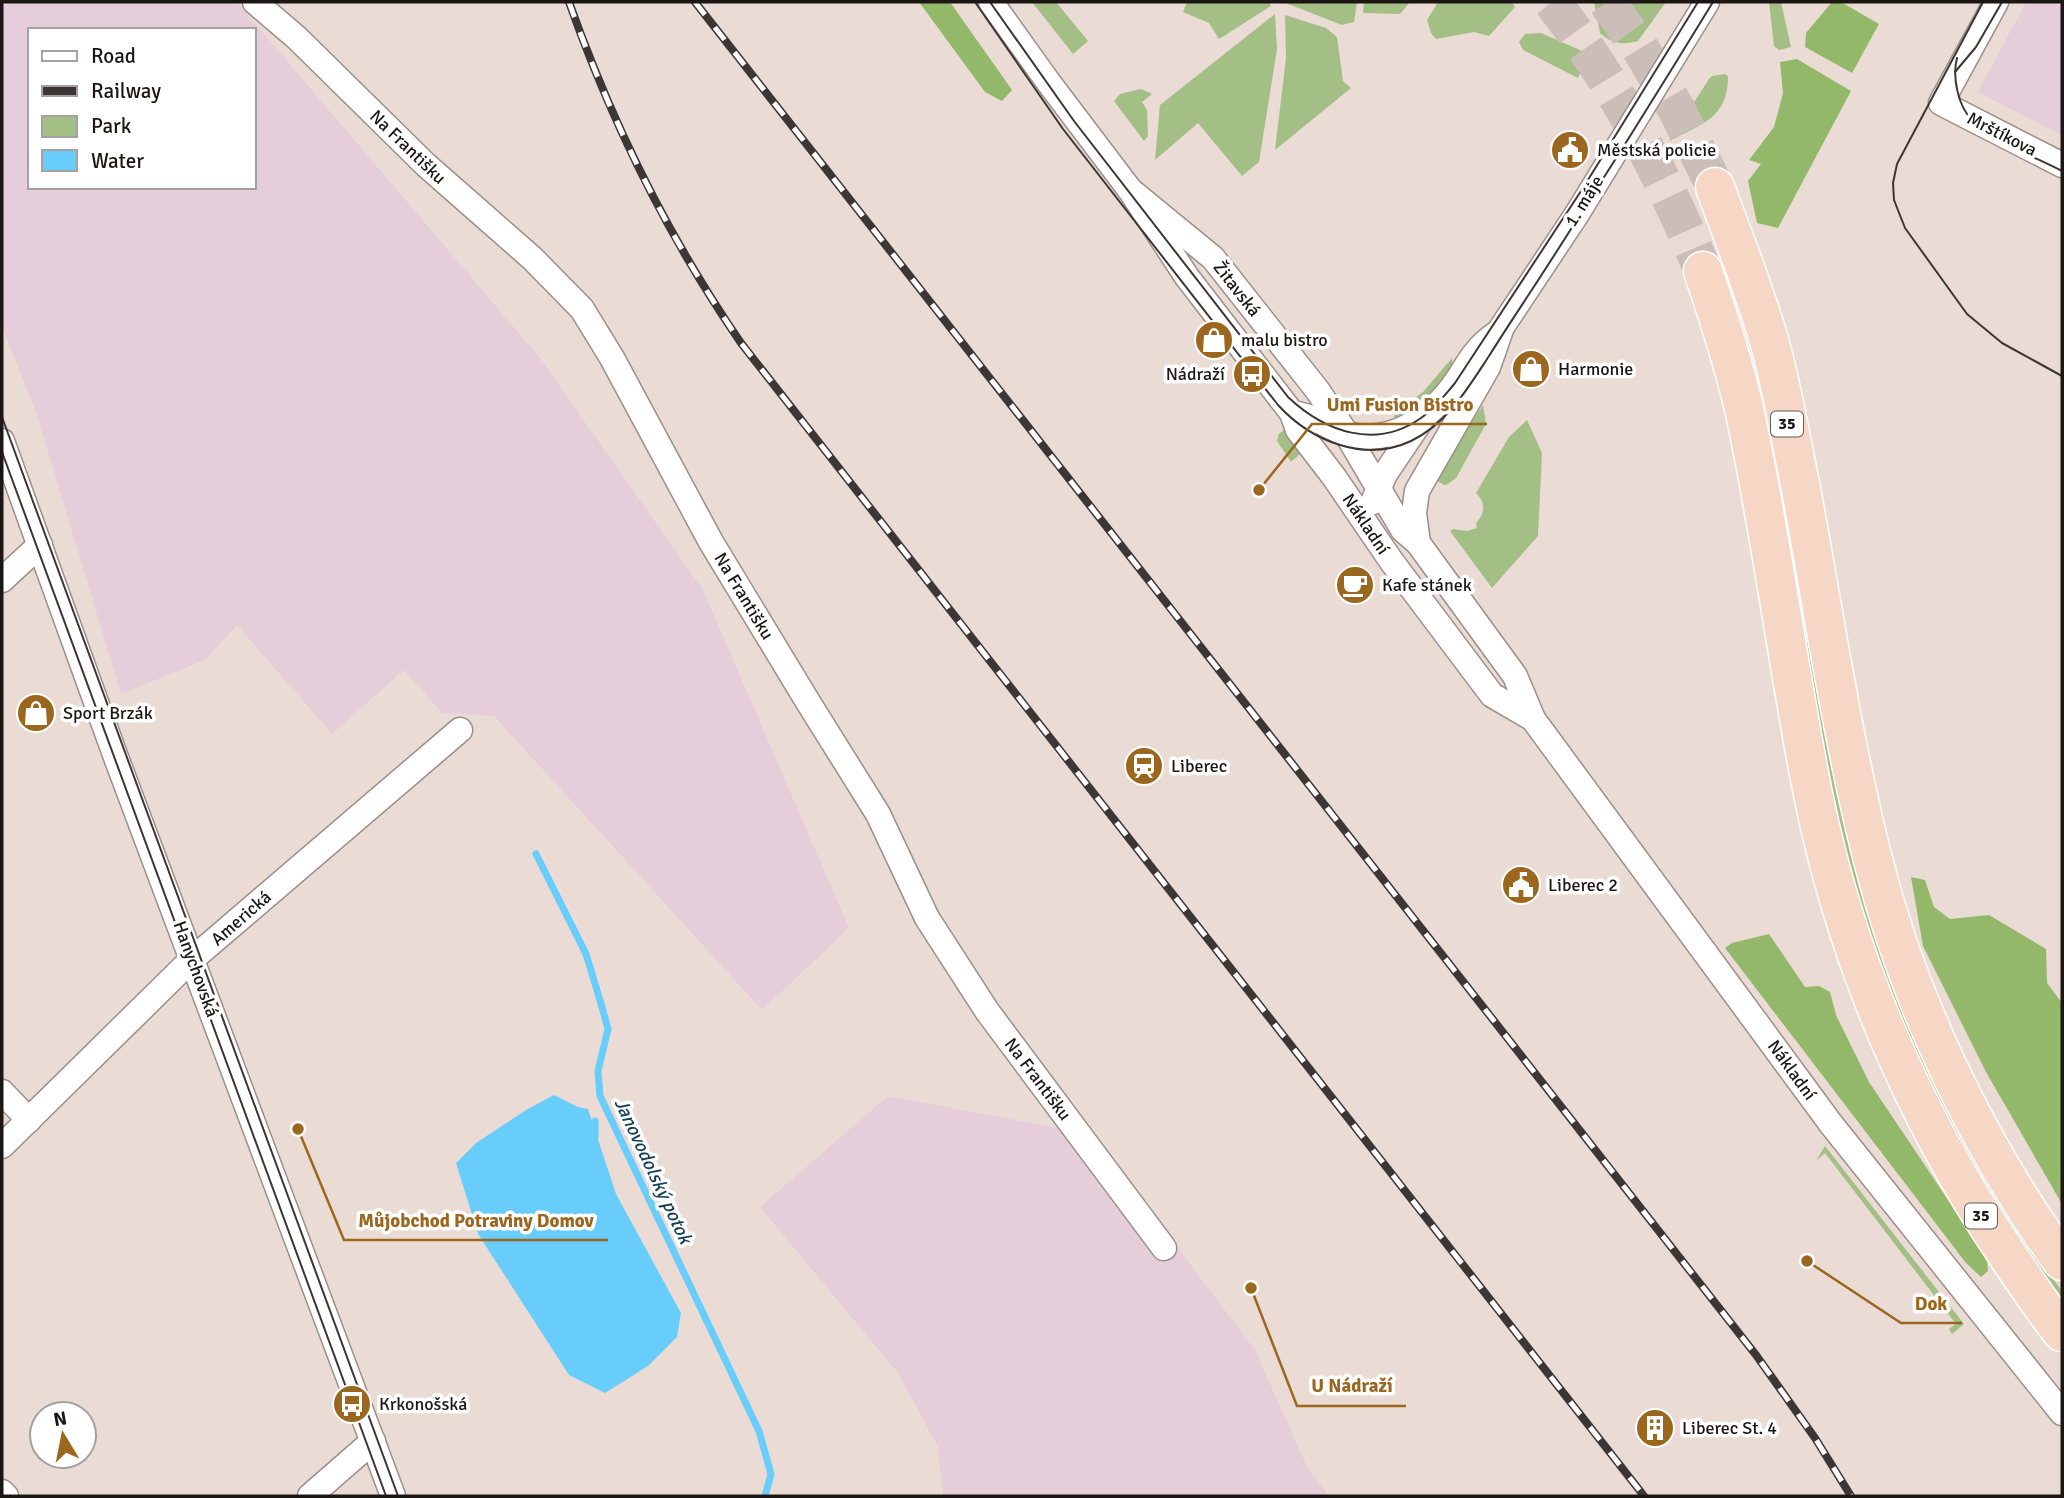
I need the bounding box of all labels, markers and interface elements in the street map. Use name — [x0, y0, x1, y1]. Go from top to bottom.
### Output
legend — [28, 28, 256, 189]
text: Road — [91, 43, 136, 69]
text: Railway — [91, 78, 161, 104]
street label: Na Františku — [365, 105, 451, 189]
street label: Mrštíkova — [1963, 107, 2041, 161]
text: Park — [91, 113, 132, 139]
public building icon: Městská policie — [1549, 129, 1591, 171]
place label: Městská policie — [1597, 139, 1716, 161]
text: Water — [91, 148, 144, 174]
street label: 1. máje — [1560, 171, 1608, 231]
street label: Žitavská — [1209, 257, 1265, 321]
shop icon: malu bistro — [1193, 319, 1235, 361]
place label: malu bistro — [1241, 329, 1328, 351]
shop icon: Harmonie — [1510, 348, 1552, 390]
bus stop icon: Nádraží — [1231, 353, 1273, 395]
place label: Harmonie — [1558, 358, 1633, 380]
place label: Nádraží — [1166, 363, 1225, 385]
callout: Umi Fusion Bistro — [1312, 384, 1487, 424]
text: Umi Fusion Bistro — [1327, 393, 1473, 417]
road number: 35 — [1771, 412, 1803, 436]
street label: Nákladní — [1338, 489, 1394, 559]
street label: Na Františku — [709, 549, 779, 643]
cafe icon: Kafe stánek — [1334, 564, 1376, 606]
place label: Kafe stánek — [1382, 574, 1472, 596]
shop icon: Sport Brzák — [15, 692, 57, 734]
place label: Sport Brzák — [63, 702, 153, 724]
station icon: Liberec — [1123, 745, 1165, 787]
place label: Liberec — [1171, 755, 1227, 777]
public building icon: Liberec 2 — [1500, 864, 1542, 906]
place label: Liberec 2 — [1548, 874, 1618, 896]
street label: Americká — [206, 886, 276, 950]
street label: Hanychovská — [168, 918, 224, 1020]
street label: Na Františku — [1000, 1033, 1076, 1125]
street label: Nákladní — [1763, 1036, 1821, 1104]
water label: Janovodolský potok — [609, 1094, 698, 1249]
callout: Můjobchod Potraviny Domov — [344, 1200, 608, 1240]
road number: 35 — [1965, 1204, 1997, 1228]
text: Můjobchod Potraviny Domov — [358, 1209, 595, 1233]
callout: Dok — [1901, 1283, 1962, 1323]
text: Dok — [1915, 1292, 1947, 1316]
callout: U Nádraží — [1297, 1366, 1406, 1406]
text: U Nádraží — [1311, 1374, 1393, 1398]
bus stop icon: Krkonošská — [331, 1383, 373, 1425]
place label: Krkonošská — [379, 1393, 467, 1415]
north arrow — [28, 1400, 98, 1470]
text: N — [52, 1406, 69, 1432]
building icon: Liberec St. 4 — [1634, 1407, 1676, 1449]
place label: Liberec St. 4 — [1682, 1417, 1777, 1439]

